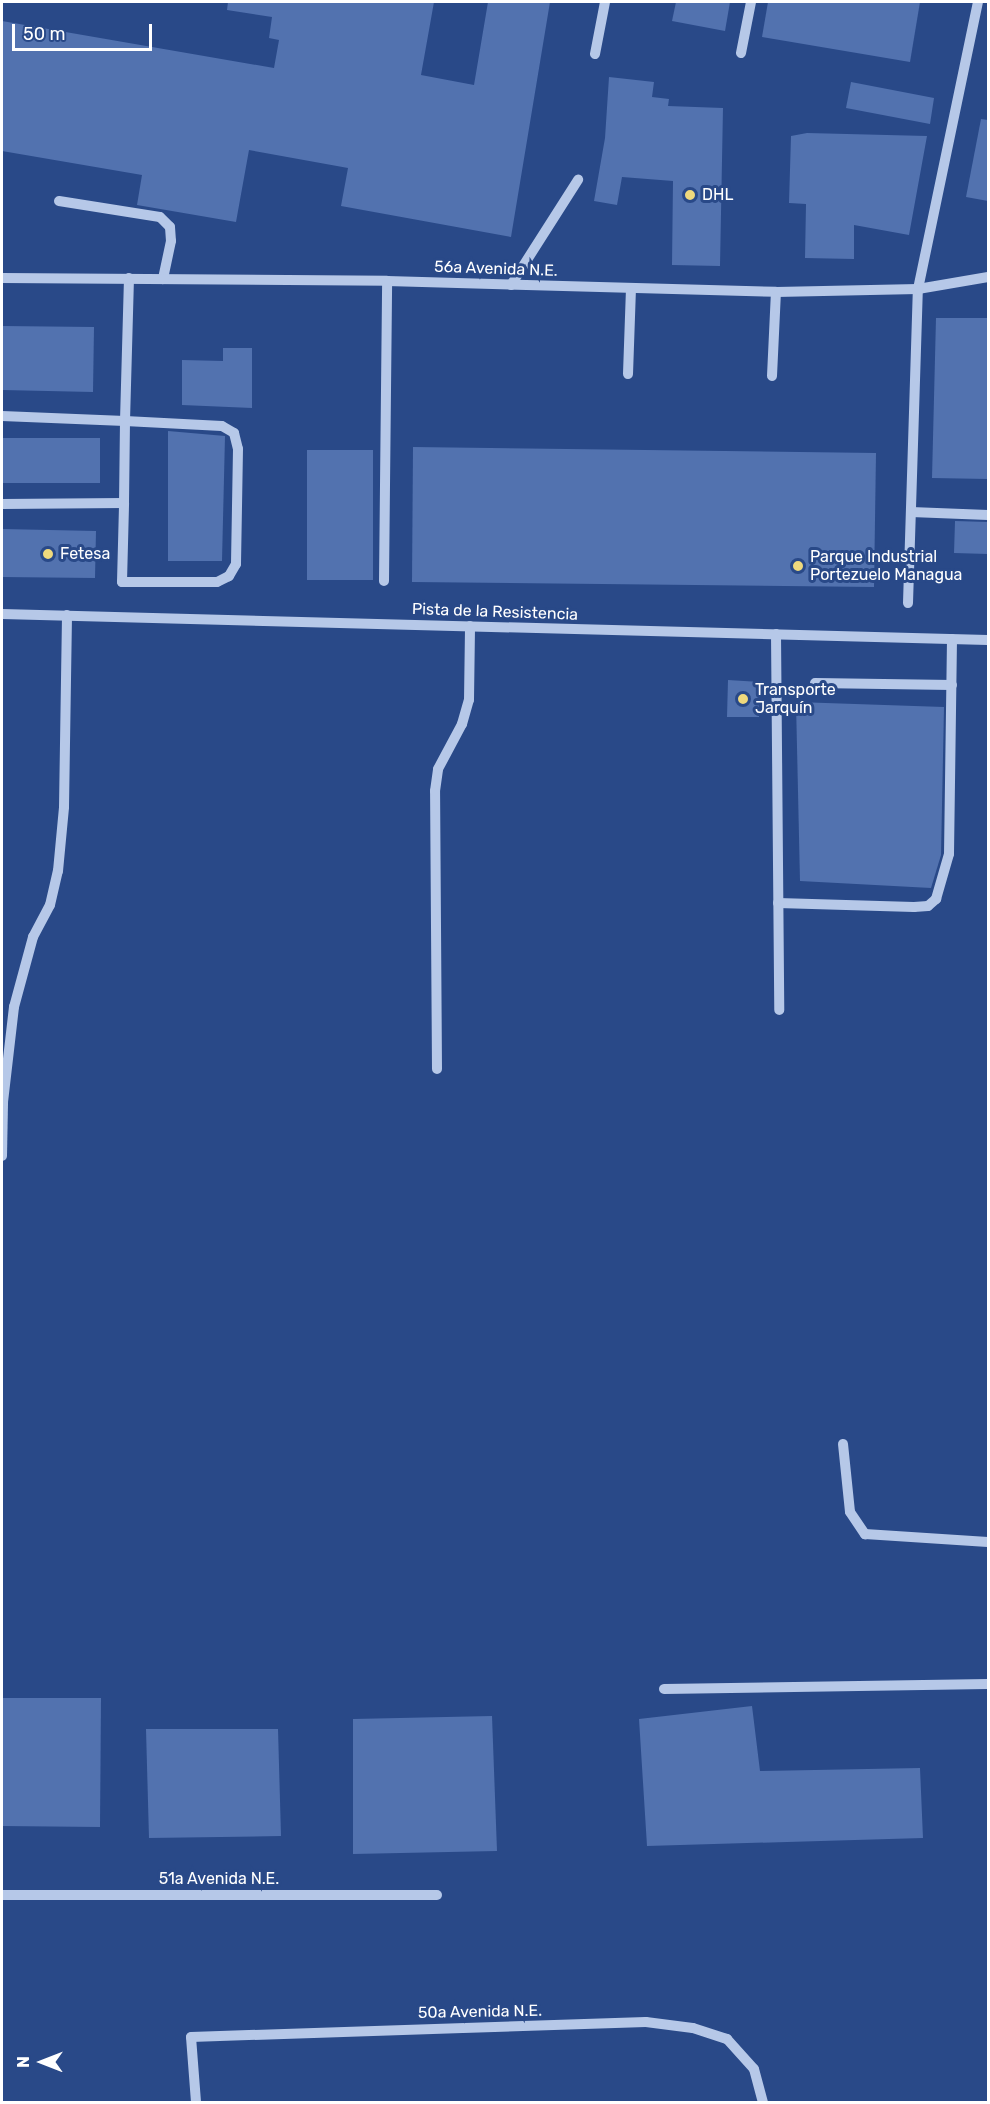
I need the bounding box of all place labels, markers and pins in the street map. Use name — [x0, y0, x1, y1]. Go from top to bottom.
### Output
place label: DHL — [702, 185, 733, 205]
marker: DHL — [683, 188, 697, 202]
place label: Fetesa — [60, 544, 110, 564]
marker: Fetesa — [41, 547, 55, 561]
place label: Parque Industrial Portezuelo Managua — [810, 547, 962, 585]
marker: Parque Industrial Portezuelo Managua — [791, 559, 805, 573]
place label: Transporte Jarquín — [755, 680, 836, 718]
marker: Transporte Jarquín — [736, 692, 750, 706]

